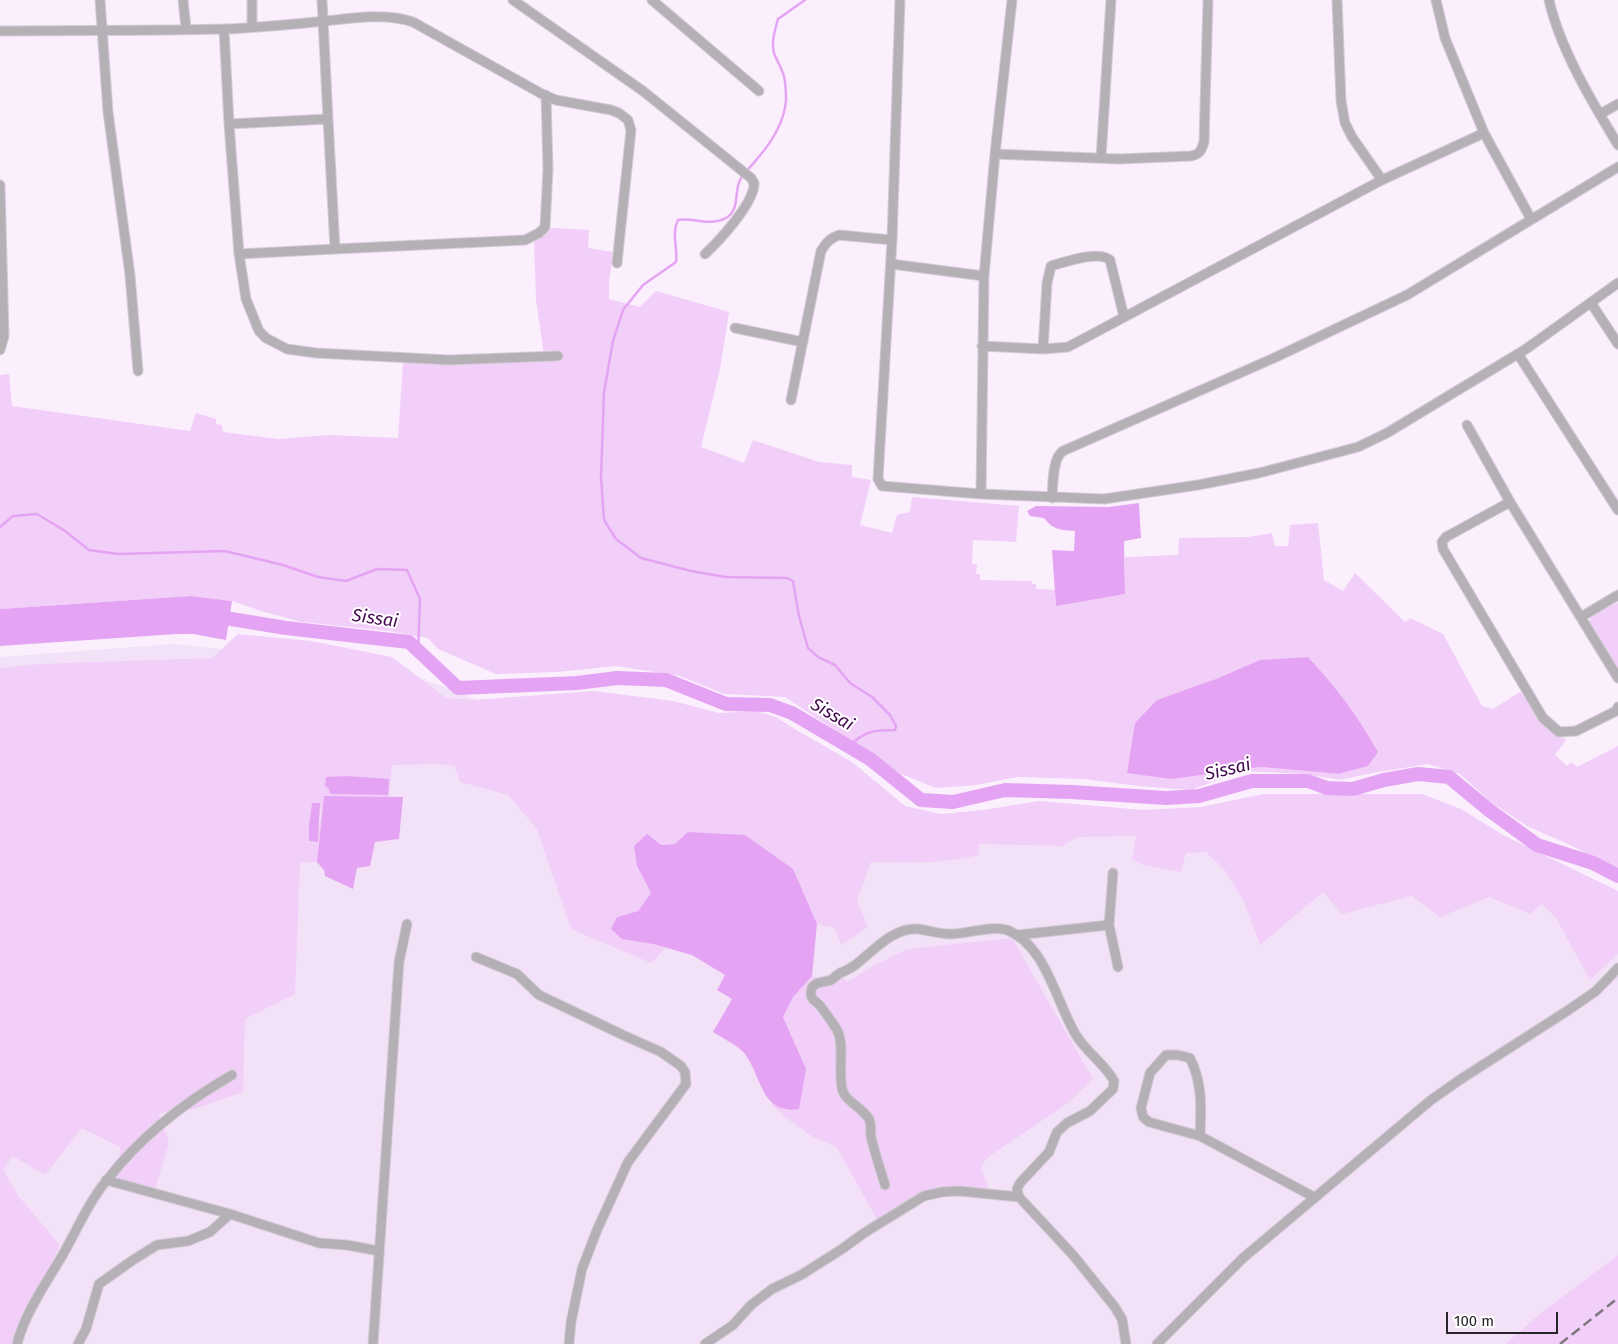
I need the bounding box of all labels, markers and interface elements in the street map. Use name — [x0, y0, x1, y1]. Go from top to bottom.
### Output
water label: Sissai — [351, 605, 399, 633]
water label: Sissai — [807, 694, 857, 736]
water label: Sissai — [1203, 754, 1253, 786]
scale bar — [1448, 1302, 1560, 1334]
text: 100 m — [1454, 1312, 1494, 1330]

